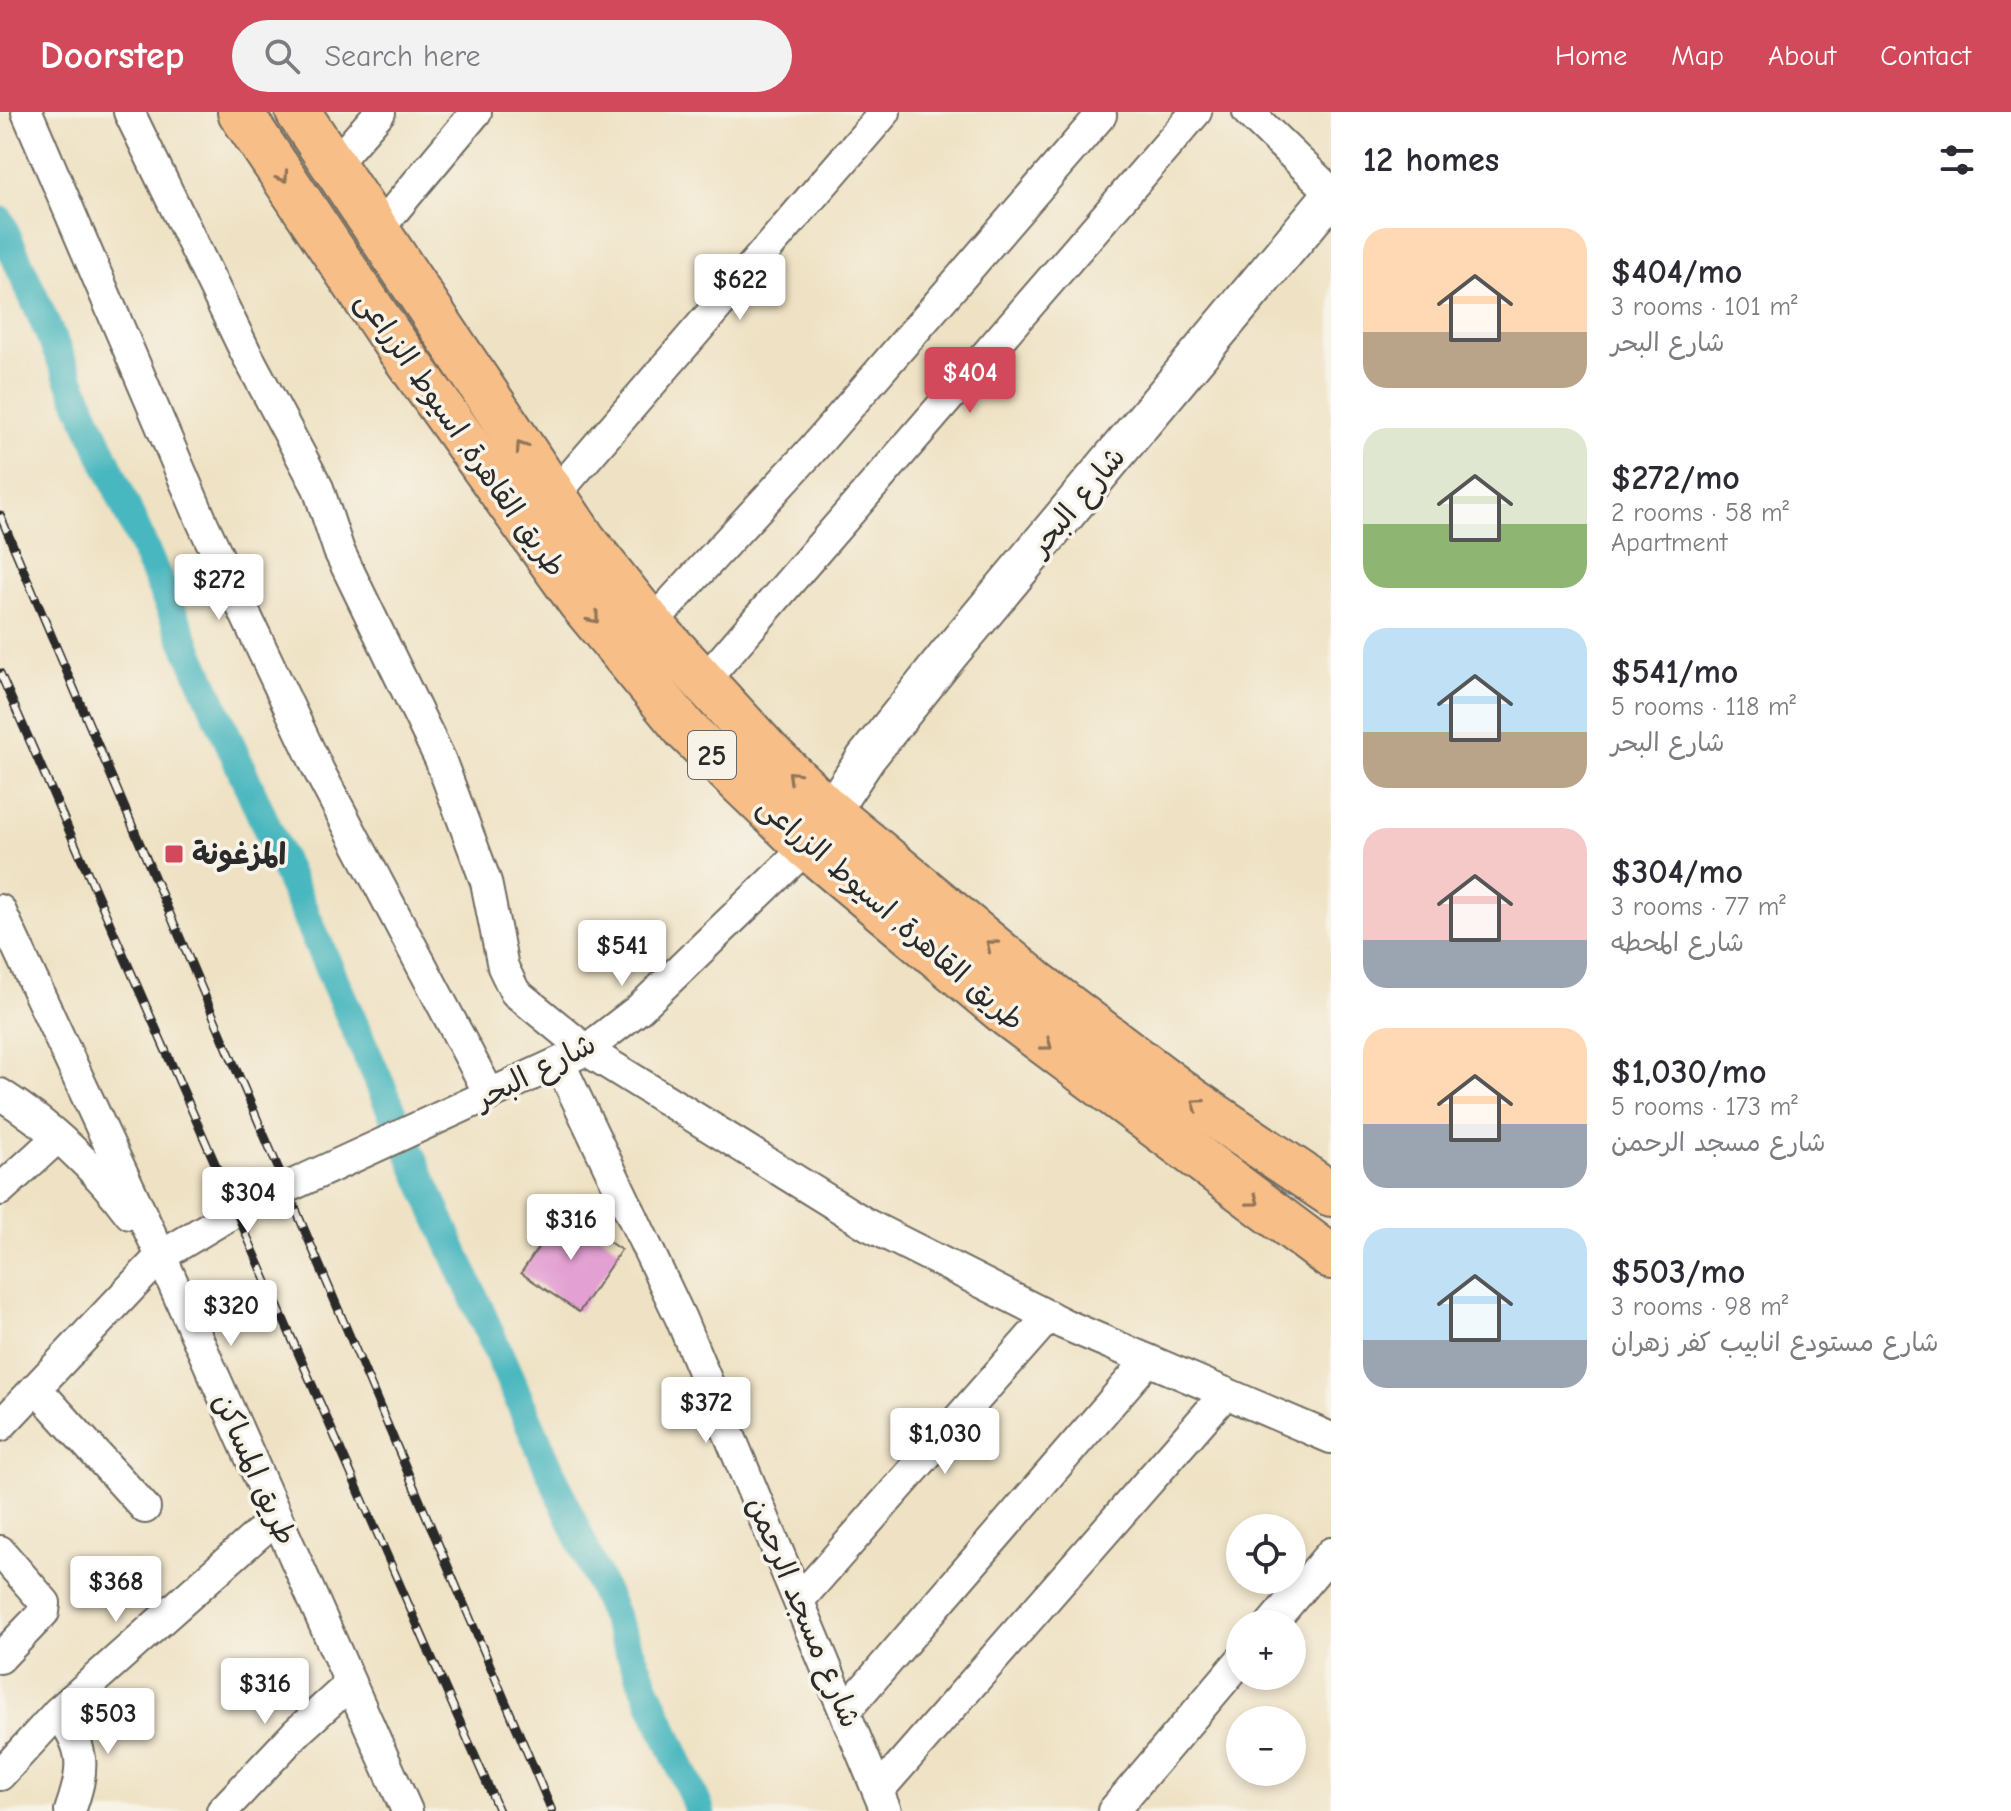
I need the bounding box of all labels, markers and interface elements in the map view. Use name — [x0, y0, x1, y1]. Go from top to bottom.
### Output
search box — [232, 20, 792, 92]
text: Doorstep — [40, 34, 184, 78]
icon: search — [260, 34, 304, 78]
text: Search here — [324, 39, 481, 74]
text: Home — [1555, 40, 1627, 72]
text: Map — [1671, 40, 1724, 72]
text: About — [1768, 40, 1836, 72]
text: Contact — [1880, 40, 1971, 72]
icon: filters — [1935, 138, 1979, 182]
text: 12 homes — [1363, 140, 1499, 180]
one-way arrow — [273, 168, 288, 182]
text: $404/mo — [1611, 252, 1742, 292]
pin: $622 — [693, 254, 787, 322]
icon: home — [1427, 260, 1523, 356]
text: $622 — [712, 265, 768, 295]
street label: طريق القاهرة, اسيوط الزراعى — [348, 284, 573, 585]
text: 3 rooms · 101 m² — [1611, 292, 1798, 322]
text: شارع البحر — [1611, 328, 1725, 358]
pin: $404 — [923, 347, 1017, 415]
text: $404 — [943, 358, 997, 388]
street label: شارع البحر — [1020, 440, 1135, 567]
one-way arrow — [516, 441, 531, 456]
text: $272/mo — [1611, 458, 1740, 498]
icon: home — [1427, 460, 1523, 556]
text: 2 rooms · 58 m² — [1611, 498, 1789, 528]
text: Apartment — [1611, 528, 1727, 558]
pin: $272 — [172, 554, 266, 622]
text: $272 — [193, 565, 246, 595]
one-way arrow — [584, 609, 599, 624]
text: $541/mo — [1611, 652, 1738, 692]
icon: home — [1427, 660, 1523, 756]
text: 5 rooms · 118 m² — [1611, 692, 1796, 722]
text: شارع البحر — [1611, 728, 1725, 758]
road number: 25 — [688, 731, 736, 779]
one-way arrow — [788, 771, 802, 786]
street label: طريق القاهرة, اسيوط الزراعى — [750, 788, 1031, 1039]
place label: المزغونة — [192, 837, 286, 873]
marker: المزغونة — [163, 843, 185, 865]
text: $304/mo — [1611, 852, 1743, 892]
icon: home — [1427, 860, 1523, 956]
text: 3 rooms · 77 m² — [1611, 892, 1786, 922]
pin: $541 — [575, 920, 669, 988]
text: شارع المحطه — [1611, 928, 1744, 958]
text: $541 — [596, 931, 648, 961]
one-way arrow — [986, 940, 1000, 955]
street label: شارع البحر — [466, 1026, 603, 1121]
one-way arrow — [1038, 1035, 1053, 1049]
text: $1,030/mo — [1611, 1052, 1767, 1092]
icon: home — [1427, 1060, 1523, 1156]
text: 5 rooms · 173 m² — [1611, 1092, 1798, 1122]
one-way arrow — [1191, 1099, 1205, 1114]
text: شارع مسجد الرحمن — [1611, 1128, 1826, 1158]
pin: $304 — [201, 1167, 295, 1235]
text: $304 — [220, 1178, 276, 1208]
one-way arrow — [1246, 1192, 1260, 1206]
pin: $316 — [524, 1194, 618, 1262]
text: $316 — [545, 1205, 597, 1235]
text: $503/mo — [1611, 1252, 1745, 1292]
icon: home — [1427, 1260, 1523, 1356]
pin: $320 — [184, 1280, 278, 1348]
text: $320 — [203, 1291, 259, 1321]
text: 3 rooms · 98 m² — [1611, 1292, 1788, 1322]
text: شارع مستودع انابيب كفر زهران — [1611, 1328, 1939, 1358]
pin: $372 — [659, 1377, 753, 1445]
street label: طريق المساكن — [206, 1388, 304, 1551]
text: $372 — [679, 1388, 733, 1418]
pin: $1,030 — [880, 1408, 1010, 1476]
text: $1,030 — [908, 1419, 982, 1449]
street label: شارع مسجد الرحمن — [736, 1491, 868, 1734]
map controls — [1226, 1514, 1306, 1786]
button: locate — [1226, 1514, 1306, 1594]
pin: $368 — [69, 1556, 163, 1624]
text: $368 — [88, 1567, 144, 1597]
button: + — [1226, 1610, 1306, 1690]
pin: $316 — [218, 1658, 312, 1726]
text: $316 — [239, 1669, 291, 1699]
pin: $503 — [61, 1688, 155, 1756]
text: $503 — [79, 1699, 137, 1729]
button: − — [1226, 1706, 1306, 1786]

